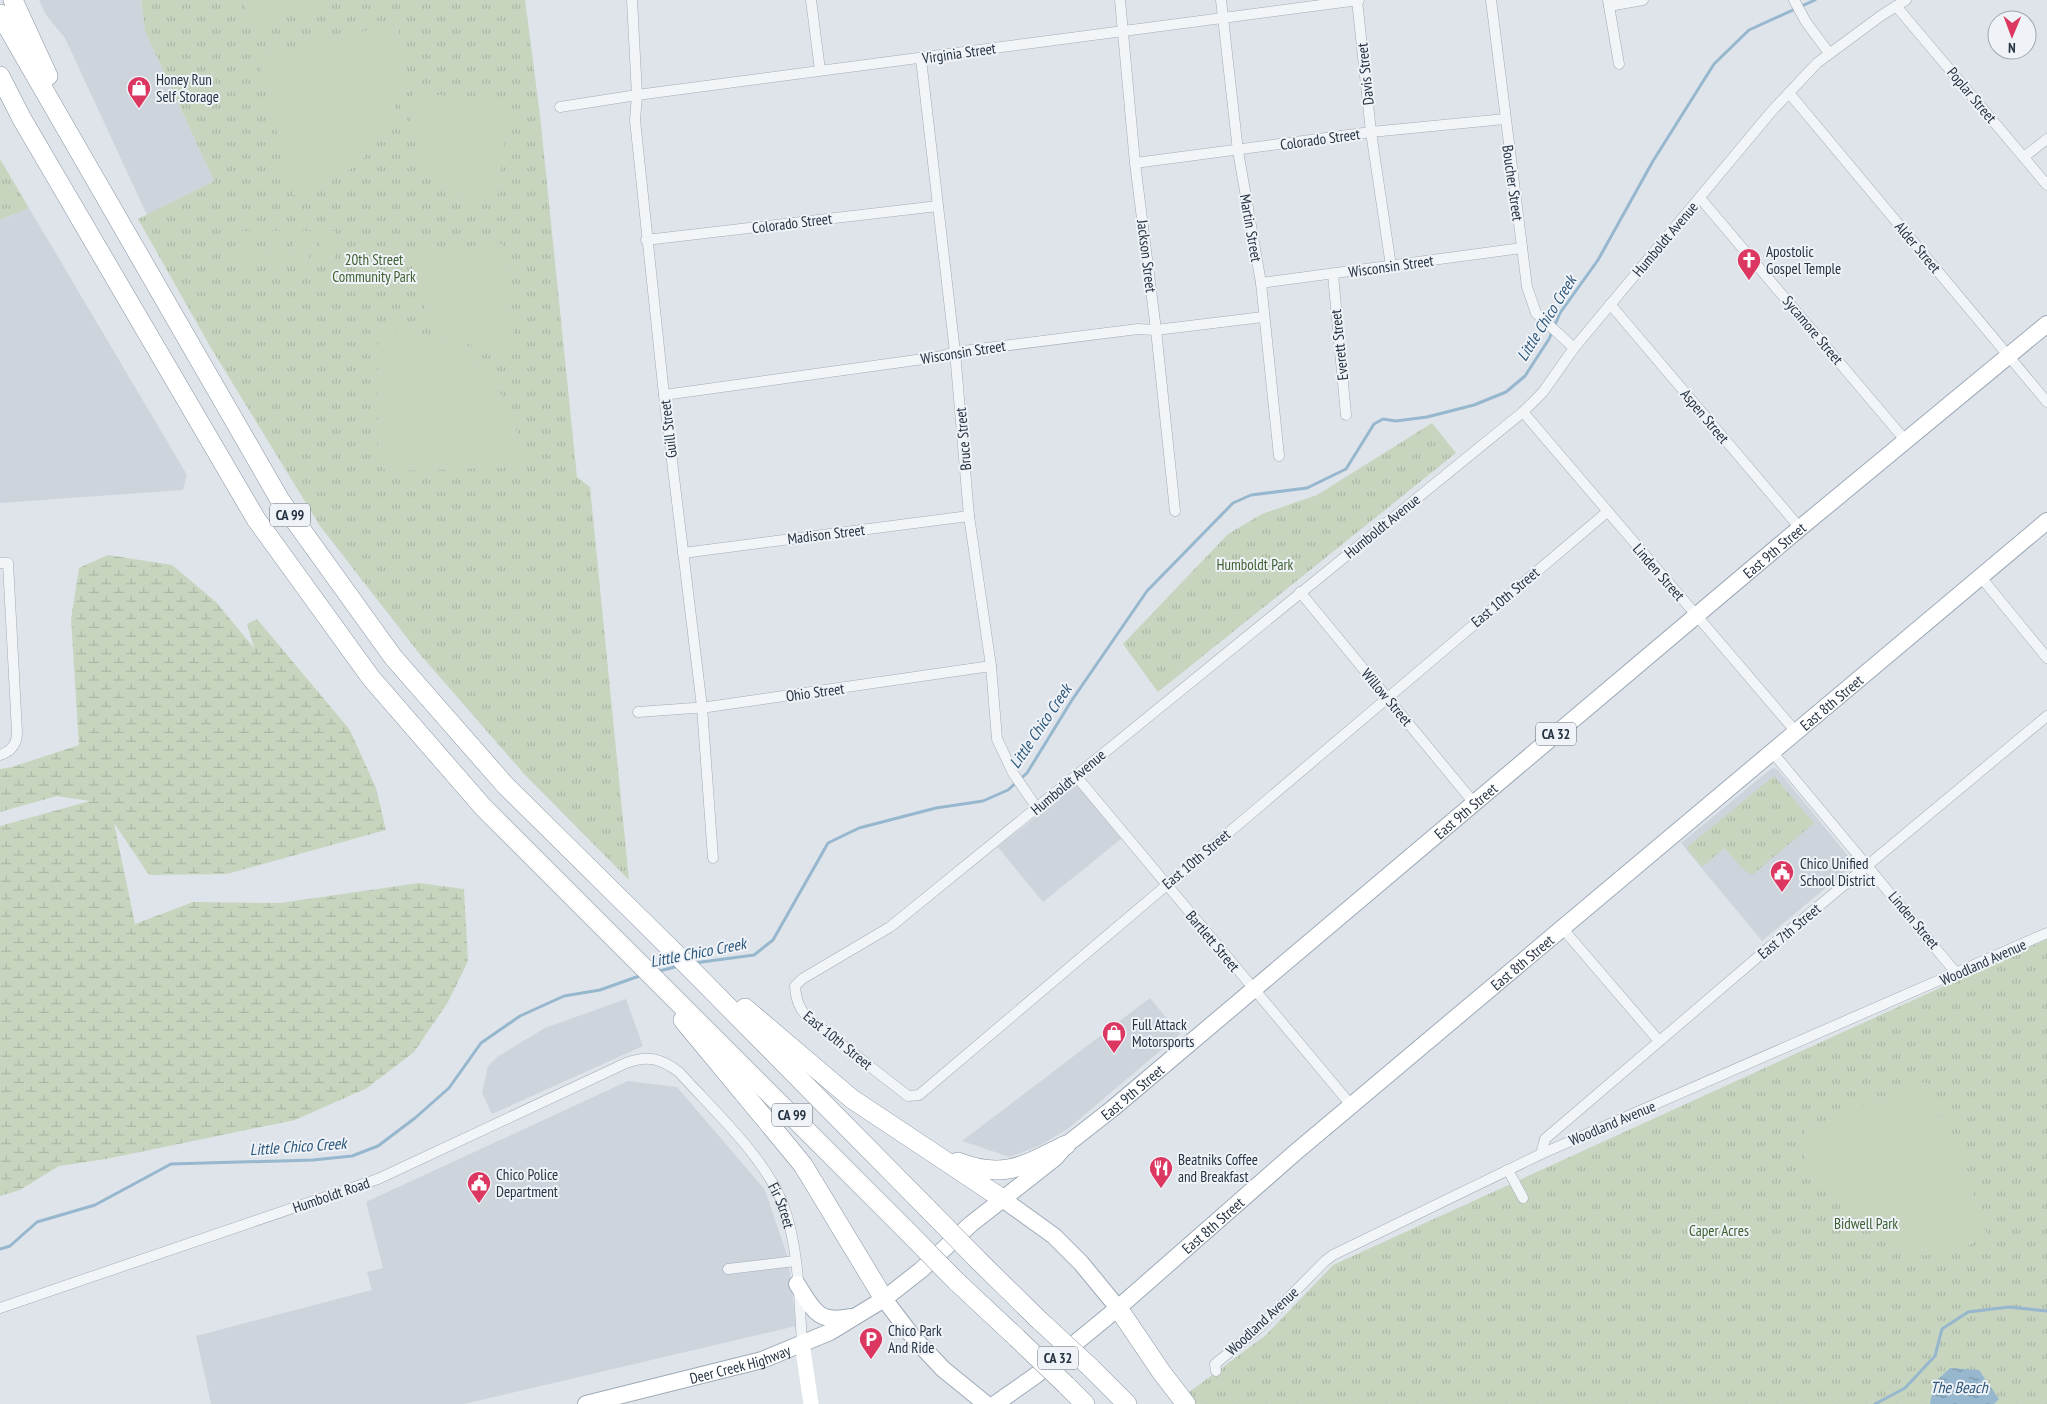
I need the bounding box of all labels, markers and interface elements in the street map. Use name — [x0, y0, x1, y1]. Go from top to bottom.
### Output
north arrow — [1987, 10, 2037, 60]
street label: Virginia Street — [920, 38, 997, 68]
text: N — [2008, 39, 2016, 57]
street label: Davis Street — [1352, 42, 1378, 106]
street label: Poplar Street — [1943, 63, 2001, 127]
place label: Honey Run Self Storage — [156, 70, 219, 106]
shop icon: Honey Run Self Storage — [126, 75, 152, 109]
street label: Colorado Street — [1279, 124, 1361, 154]
street label: Boucher Street — [1498, 144, 1528, 222]
street label: Martin Street — [1236, 193, 1266, 263]
street label: Humboldt Avenue — [1628, 198, 1702, 280]
street label: Colorado Street — [751, 209, 833, 237]
street label: Alder Street — [1891, 217, 1945, 277]
street label: Jackson Street — [1133, 218, 1161, 293]
place label: Apostolic Gospel Temple — [1766, 242, 1841, 278]
church icon: Apostolic Gospel Temple — [1736, 247, 1762, 281]
park label: 20th Street Community Park — [332, 250, 416, 286]
street label: Wisconsin Street — [1347, 251, 1435, 281]
water label: Little Chico Creek — [1512, 270, 1581, 364]
street label: Sycamore Street — [1779, 292, 1847, 368]
street label: Everett Street — [1326, 309, 1352, 381]
street label: Wisconsin Street — [919, 336, 1007, 368]
street label: Aspen Street — [1677, 385, 1733, 447]
street label: Guill Street — [655, 399, 681, 459]
street label: Bruce Street — [951, 407, 975, 471]
street label: Humboldt Avenue — [1340, 490, 1424, 562]
road number: CA 99 — [270, 504, 310, 526]
street label: East 9th Street — [1739, 518, 1809, 582]
street label: Madison Street — [786, 520, 866, 548]
street label: Linden Street — [1629, 540, 1689, 604]
park label: Humboldt Park — [1217, 555, 1294, 574]
street label: East 10th Street — [1467, 563, 1543, 631]
street label: Willow Street — [1357, 664, 1417, 730]
street label: East 8th Street — [1796, 670, 1867, 734]
street label: Ohio Street — [785, 678, 845, 706]
water label: Little Chico Creek — [1005, 679, 1076, 772]
road number: CA 32 — [1536, 722, 1576, 746]
street label: Humboldt Avenue — [1027, 745, 1109, 819]
street label: East 9th Street — [1430, 779, 1501, 843]
street label: East 10th Street — [1158, 825, 1234, 893]
place label: Chico Unified School District — [1800, 854, 1875, 890]
public building icon: Chico Unified School District — [1769, 859, 1795, 893]
street label: Linden Street — [1884, 887, 1944, 953]
street label: East 7th Street — [1754, 899, 1824, 963]
street label: Bartlett Street — [1182, 907, 1244, 975]
street label: East 8th Street — [1486, 930, 1557, 994]
water label: Little Chico Creek — [648, 933, 749, 971]
street label: Woodland Avenue — [1937, 935, 2029, 989]
street label: East 10th Street — [800, 1006, 876, 1074]
place label: Full Attack Motorsports — [1132, 1015, 1194, 1051]
shop icon: Full Attack Motorsports — [1101, 1020, 1127, 1054]
street label: East 9th Street — [1097, 1060, 1168, 1124]
street label: Woodland Avenue — [1566, 1096, 1658, 1150]
road number: CA 99 — [772, 1104, 812, 1126]
water label: Little Chico Creek — [249, 1133, 349, 1159]
place label: Beatniks Coffee and Breakfast — [1178, 1150, 1258, 1186]
restaurant icon: Beatniks Coffee and Breakfast — [1148, 1155, 1174, 1189]
place label: Chico Police Department — [496, 1165, 558, 1201]
public building icon: Chico Police Department — [466, 1170, 492, 1204]
street label: Humboldt Road — [290, 1173, 372, 1217]
street label: Fir Street — [765, 1179, 799, 1230]
street label: East 8th Street — [1178, 1193, 1248, 1257]
park label: Bidwell Park — [1834, 1214, 1898, 1233]
park label: Caper Acres — [1689, 1221, 1749, 1240]
street label: Woodland Avenue — [1222, 1283, 1302, 1359]
place label: Chico Park And Ride — [888, 1321, 942, 1357]
parking icon: Chico Park And Ride — [858, 1326, 884, 1360]
street label: Deer Creek Highway — [687, 1340, 793, 1387]
road number: CA 32 — [1038, 1346, 1078, 1370]
water label: The Beach — [1930, 1377, 1989, 1397]

